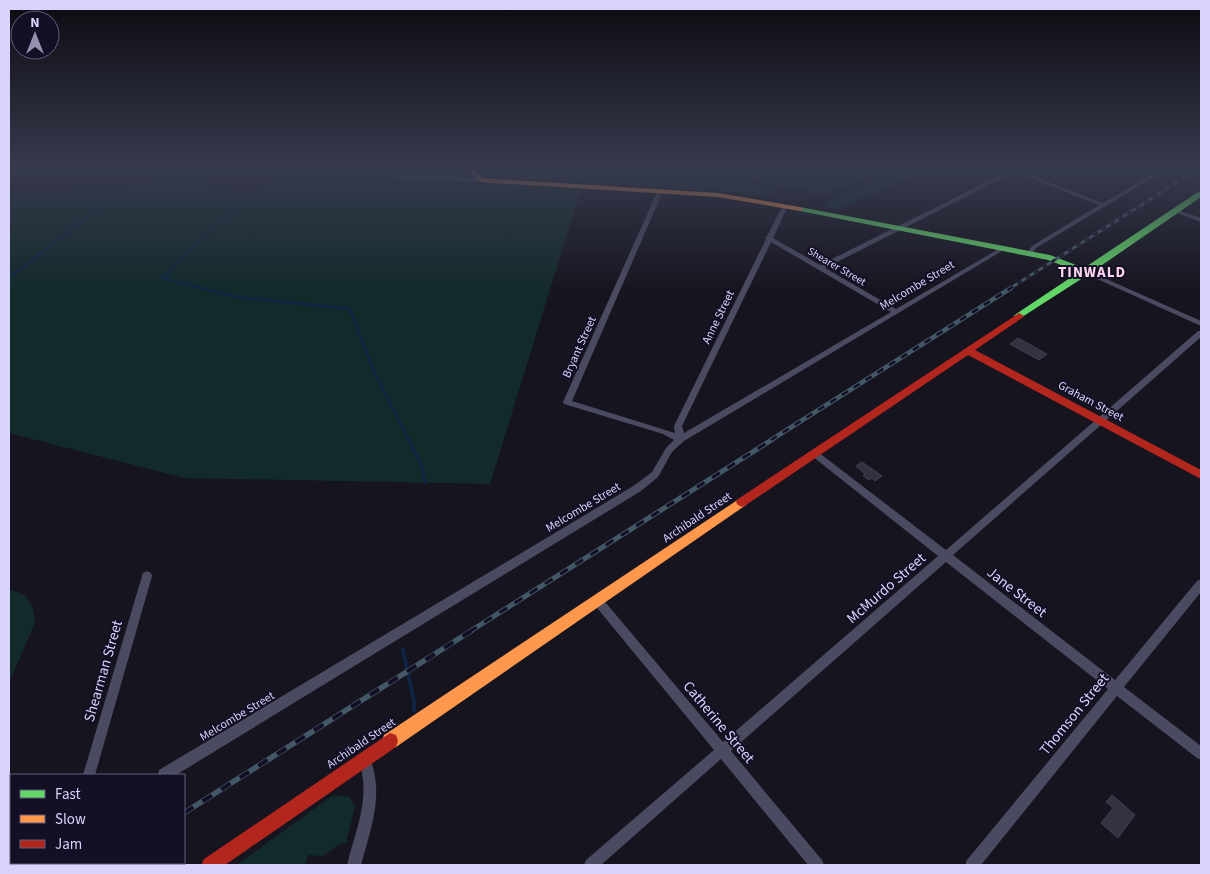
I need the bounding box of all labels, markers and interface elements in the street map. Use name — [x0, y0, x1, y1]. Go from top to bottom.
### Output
north arrow — [10, 10, 60, 60]
text: N — [30, 13, 40, 33]
street label: Shearer Street — [805, 244, 869, 289]
street label: Melcombe Street — [877, 256, 958, 314]
district label: TINWALD — [1058, 262, 1126, 283]
street label: Anne Street — [698, 287, 739, 347]
street label: Bryant Street — [558, 314, 601, 381]
street label: Graham Street — [1055, 377, 1127, 426]
street label: Melcombe Street — [543, 478, 624, 536]
street label: Archibald Street — [659, 488, 735, 547]
street label: McMurdo Street — [842, 548, 931, 629]
street label: Jane Street — [982, 562, 1051, 623]
street label: Shearman Street — [79, 618, 128, 724]
street label: Thomson Street — [1035, 669, 1114, 760]
street label: Catherine Street — [678, 677, 759, 768]
street label: Melcombe Street — [197, 687, 278, 745]
street label: Archibald Street — [323, 714, 399, 773]
legend — [10, 774, 185, 864]
text: Fast — [55, 784, 81, 805]
text: Slow — [55, 809, 86, 830]
text: Jam — [55, 834, 82, 855]

